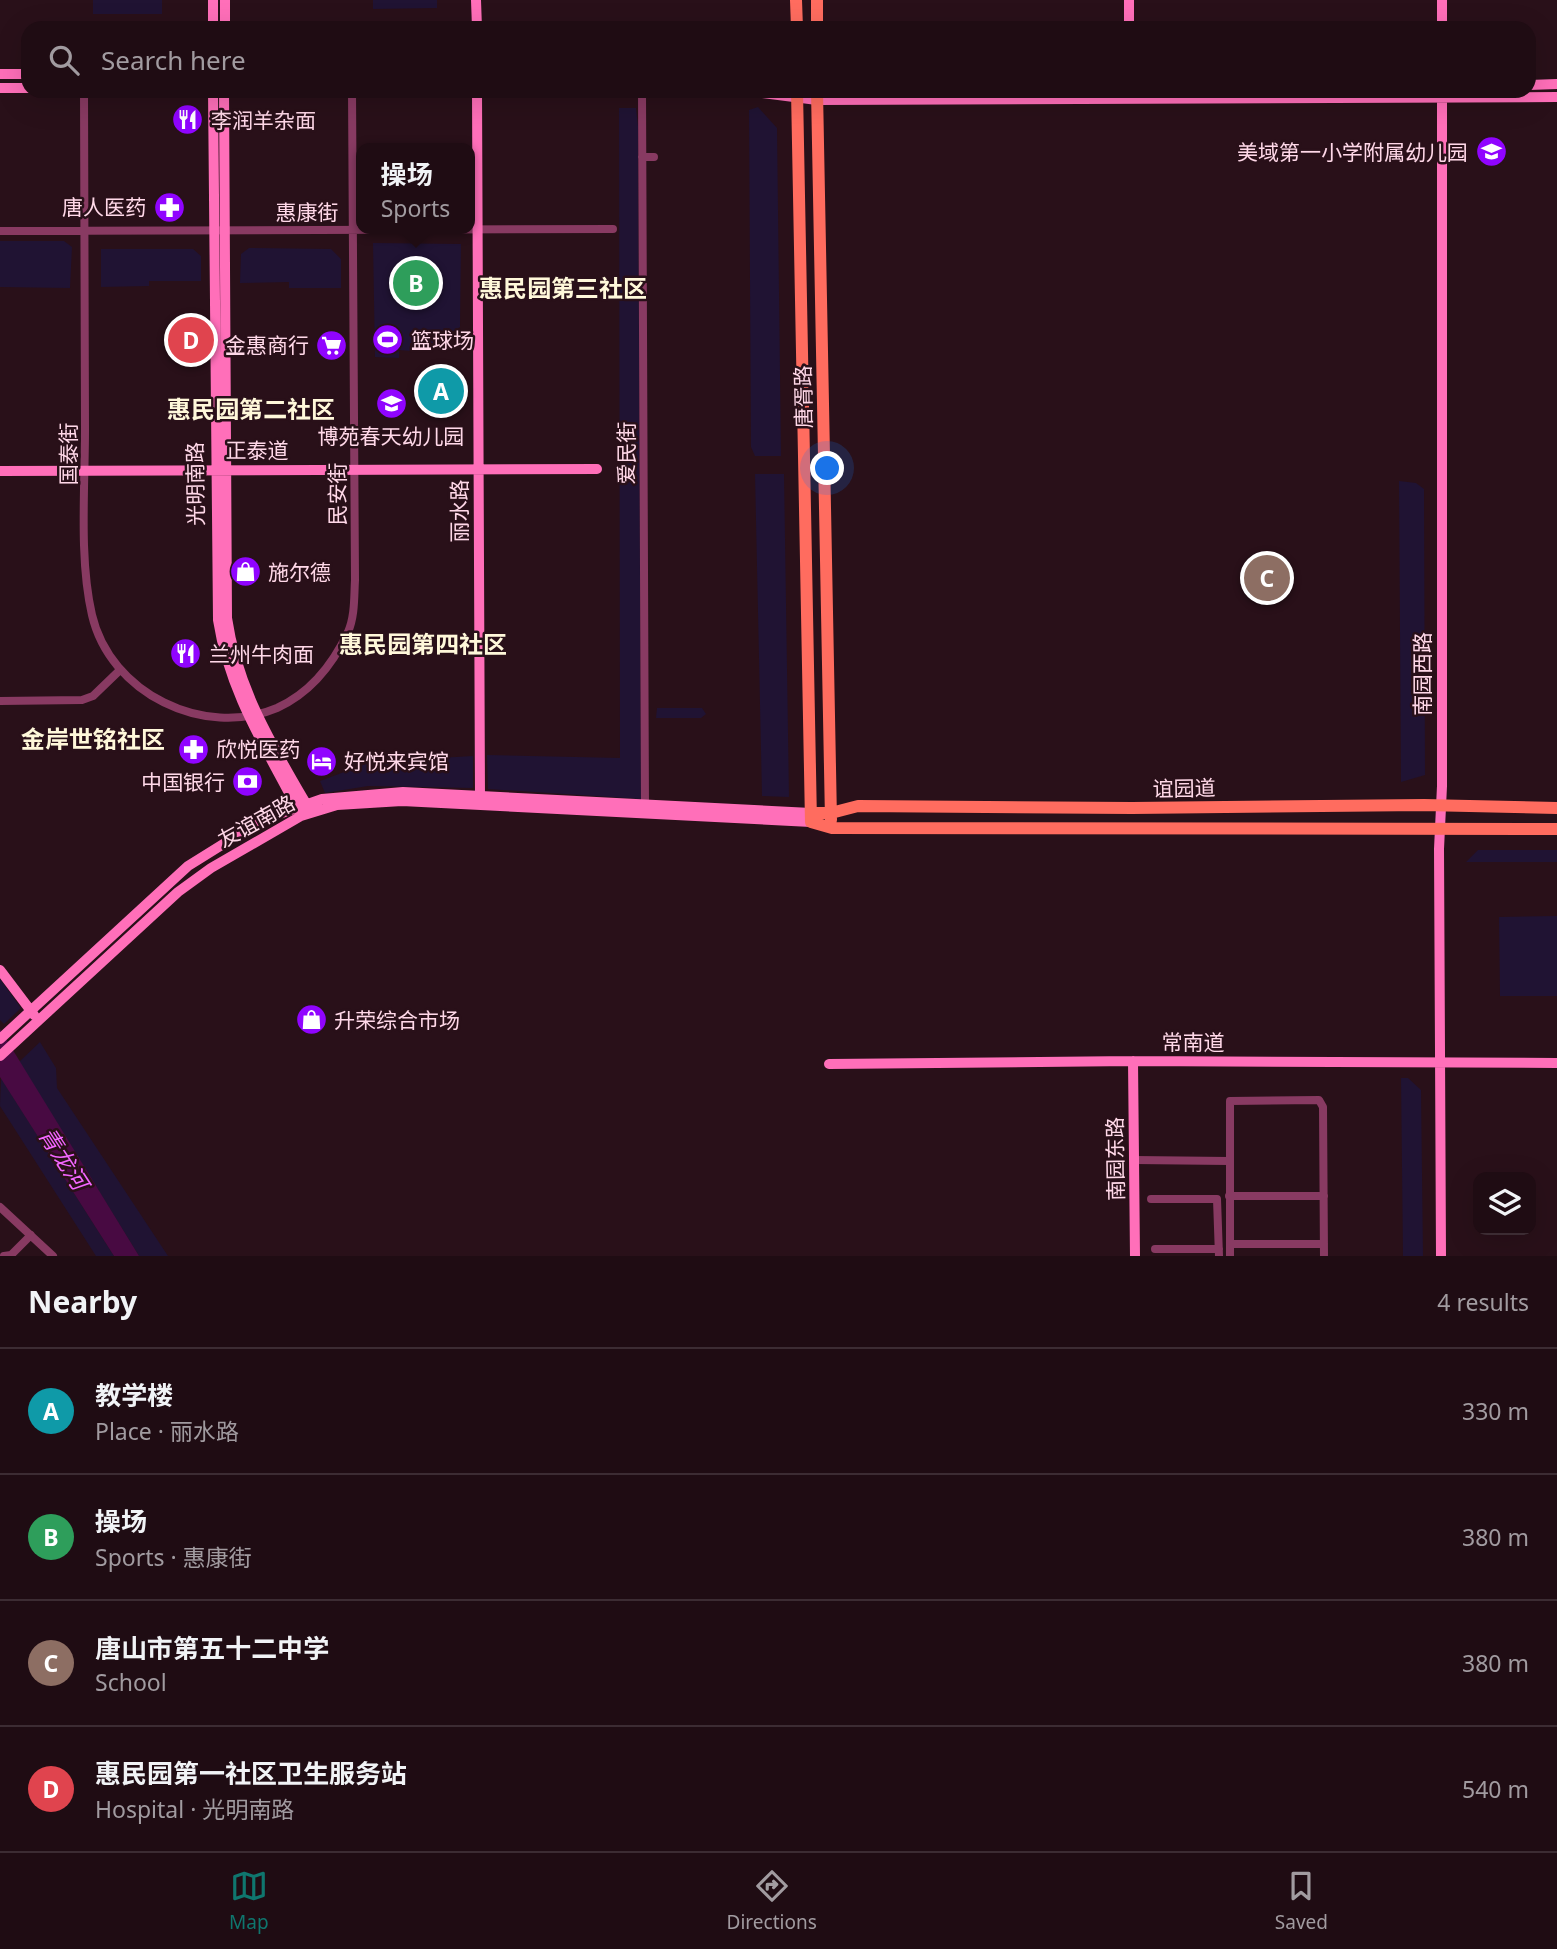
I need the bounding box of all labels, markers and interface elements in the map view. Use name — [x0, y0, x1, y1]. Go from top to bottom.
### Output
search box — [21, 21, 1536, 98]
icon: search — [45, 41, 83, 79]
text: Search here — [101, 42, 246, 78]
restaurant icon: 李润羊杂面 — [171, 103, 205, 137]
place label: 李润羊杂面 — [211, 106, 316, 134]
school or university icon: 美域第一小学附属幼儿园 — [1474, 135, 1508, 169]
place label: 美域第一小学附属幼儿园 — [1237, 138, 1468, 166]
popup — [356, 143, 475, 234]
text: 操场 — [381, 156, 433, 192]
pharmacy icon: 唐人医药 — [152, 190, 186, 224]
text: Sports — [381, 192, 450, 224]
place label: 唐人医药 — [62, 193, 146, 221]
street label: 惠康街 — [276, 198, 339, 226]
pin: B — [393, 257, 439, 309]
district label: 惠民园第三社区 — [479, 271, 647, 304]
pin: D — [168, 314, 214, 366]
sports icon: 篮球场 — [371, 323, 405, 357]
place label: 篮球场 — [411, 326, 474, 354]
supermarket icon: 金惠商行 — [315, 328, 349, 362]
place label: 金惠商行 — [225, 331, 309, 359]
pin: A — [418, 365, 464, 417]
street label: 唐胥路 — [788, 365, 818, 429]
school or university icon: 博苑春天幼儿园 — [374, 387, 408, 421]
district label: 惠民园第二社区 — [167, 392, 335, 425]
place label: 博苑春天幼儿园 — [318, 422, 465, 450]
street label: 爱民街 — [612, 422, 640, 485]
street label: 国泰街 — [54, 423, 82, 486]
street label: 正泰道 — [226, 436, 289, 464]
street label: 光明南路 — [180, 442, 210, 526]
your location — [810, 451, 844, 485]
street label: 民安街 — [323, 463, 351, 526]
street label: 丽水路 — [445, 480, 473, 543]
pin: C — [1244, 552, 1290, 604]
shop icon: 施尔德 — [228, 555, 262, 589]
place label: 施尔德 — [268, 558, 331, 586]
district label: 惠民园第四社区 — [339, 627, 507, 660]
street label: 南园西路 — [1408, 632, 1436, 716]
restaurant icon: 兰州牛肉面 — [169, 637, 203, 671]
place label: 兰州牛肉面 — [209, 640, 314, 668]
district label: 金岸世铭社区 — [21, 722, 165, 755]
pharmacy icon: 欣悦医药 — [176, 732, 210, 766]
place label: 欣悦医药 — [216, 735, 300, 763]
hotel icon: 好悦来宾馆 — [304, 744, 338, 778]
place label: 好悦来宾馆 — [344, 747, 449, 775]
bank icon: 中国银行 — [231, 765, 265, 799]
place label: 中国银行 — [141, 768, 225, 796]
street label: 谊园道 — [1152, 773, 1216, 803]
street label: 友谊南路 — [212, 788, 300, 854]
shop icon: 升荣综合市场 — [294, 1003, 328, 1037]
place label: 升荣综合市场 — [334, 1006, 460, 1034]
street label: 常南道 — [1162, 1028, 1225, 1056]
street label: 南园东路 — [1100, 1117, 1130, 1201]
water label: 青龙河 — [32, 1120, 98, 1199]
map controls — [1473, 1172, 1536, 1235]
button: layers — [1473, 1172, 1536, 1235]
text: Nearby — [28, 1281, 137, 1322]
text: 4 results — [1437, 1286, 1529, 1318]
text: 教学楼 — [95, 1377, 173, 1413]
text: A — [43, 1395, 59, 1427]
text: 330 m — [1462, 1395, 1529, 1427]
text: Place · 丽水路 — [95, 1415, 239, 1447]
text: 操场 — [95, 1503, 147, 1539]
text: B — [43, 1521, 59, 1553]
text: 380 m — [1462, 1521, 1529, 1553]
text: Sports · 惠康街 — [95, 1541, 252, 1573]
text: 唐山市第五十二中学 — [95, 1630, 329, 1666]
text: C — [44, 1647, 58, 1679]
text: 380 m — [1462, 1647, 1529, 1679]
text: School — [95, 1666, 167, 1698]
text: 惠民园第一社区卫生服务站 — [95, 1755, 407, 1791]
text: D — [43, 1773, 59, 1805]
text: 540 m — [1462, 1773, 1529, 1805]
text: Hospital · 光明南路 — [95, 1793, 294, 1825]
tab: Map — [229, 1867, 269, 1935]
tab: Directions — [727, 1867, 817, 1935]
tab: Saved — [1275, 1867, 1328, 1935]

